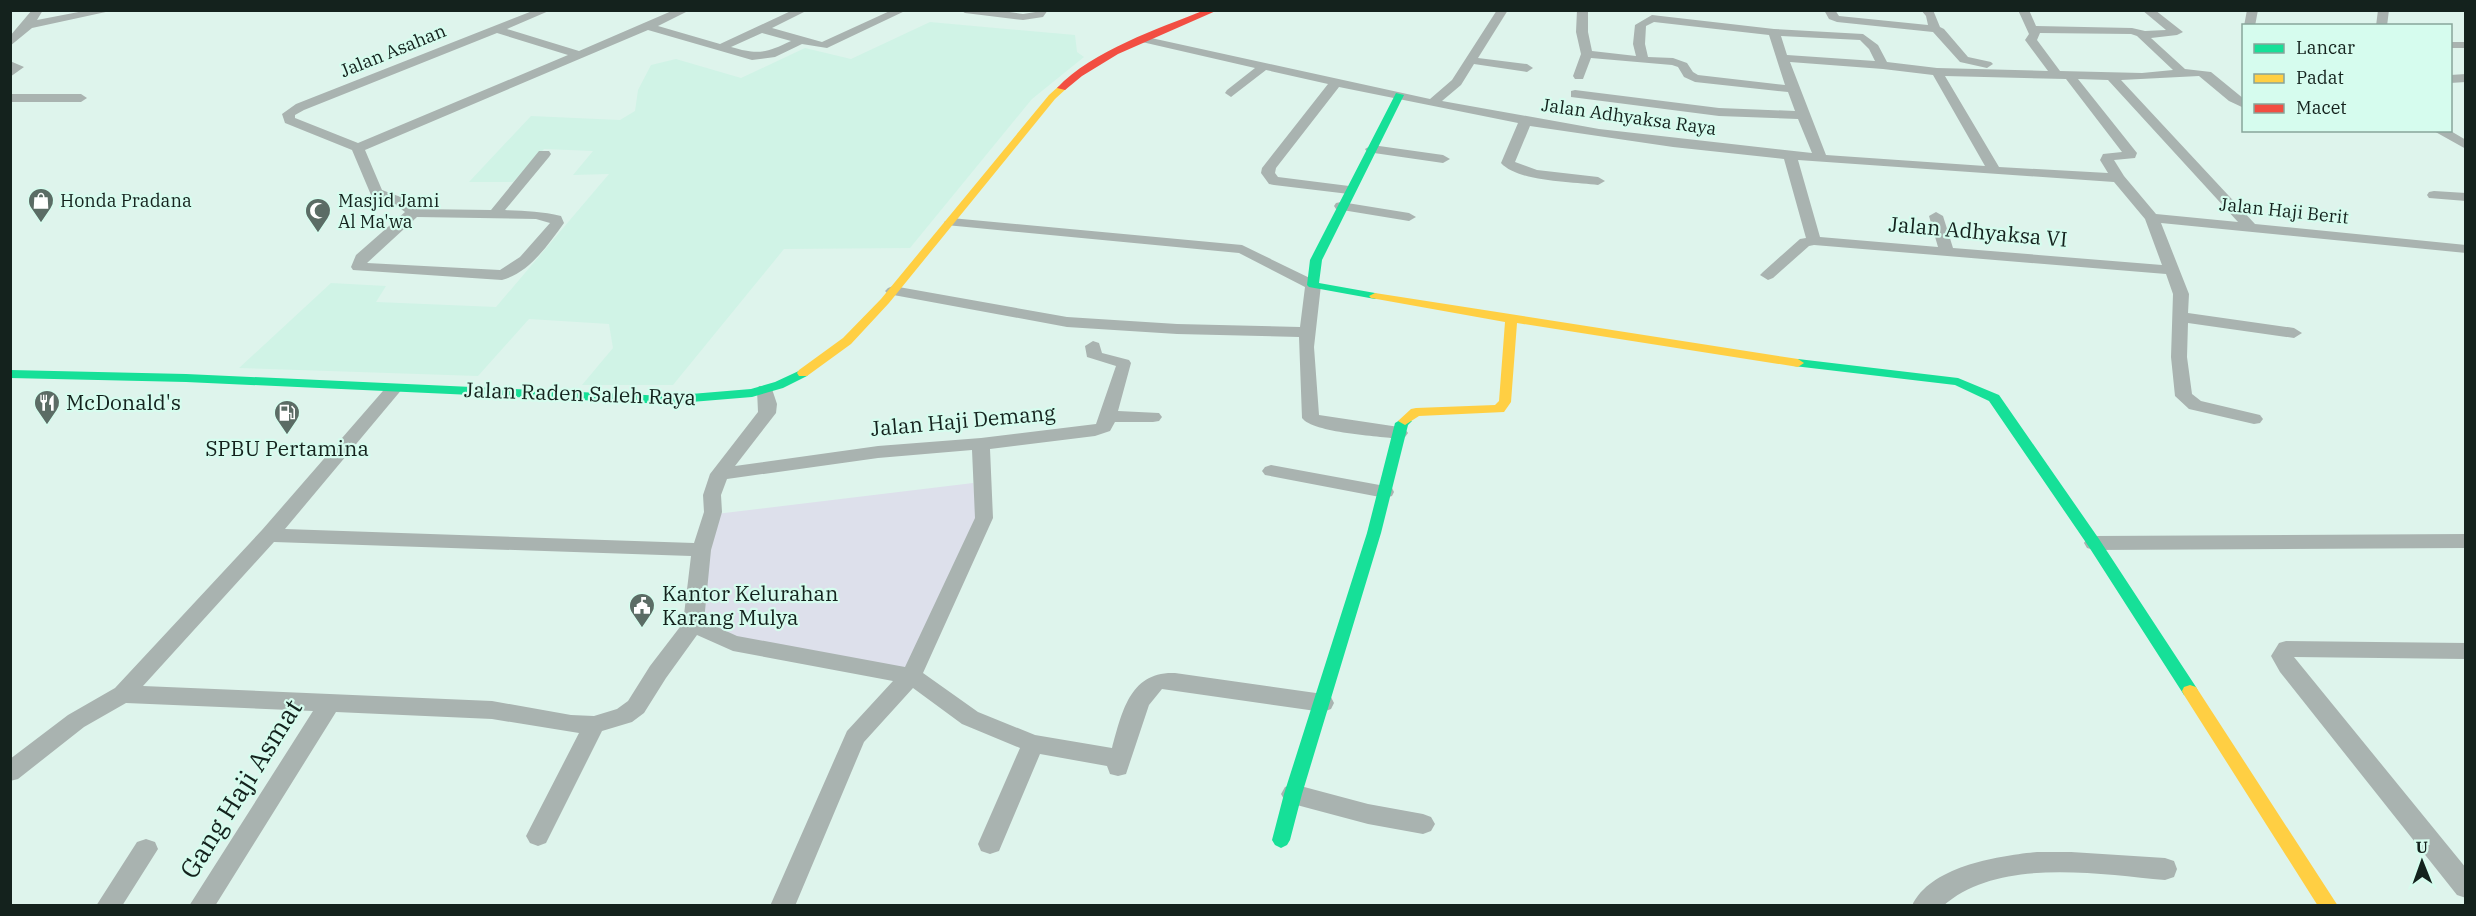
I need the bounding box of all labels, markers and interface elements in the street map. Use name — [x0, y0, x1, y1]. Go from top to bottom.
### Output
street label: Jalan Asahan — [336, 19, 449, 82]
legend — [2242, 24, 2452, 132]
text: Lancar — [2296, 36, 2355, 59]
text: Padat — [2296, 66, 2344, 89]
street label: Jalan Adhyaksa Raya — [1540, 93, 1718, 140]
text: Macet — [2296, 96, 2347, 119]
shop icon: Honda Pradana — [26, 186, 56, 224]
place label: Honda Pradana — [60, 189, 192, 212]
place label: Masjid Jami Al Ma'wa — [338, 189, 440, 233]
street label: Jalan Haji Berit — [2218, 192, 2350, 229]
mosque icon: Masjid Jami Al Ma'wa — [303, 196, 333, 234]
street label: Jalan Adhyaksa VI — [1888, 209, 2069, 253]
street label: Jalan Raden Saleh Raya — [464, 375, 696, 411]
restaurant icon: McDonald's — [32, 388, 62, 426]
place label: McDonald's — [66, 388, 181, 416]
fuel station icon: SPBU Pertamina — [272, 398, 302, 436]
street label: Jalan Haji Demang — [869, 398, 1057, 442]
place label: SPBU Pertamina — [205, 434, 369, 462]
place label: Kantor Kelurahan Karang Mulya — [662, 579, 838, 631]
public building icon: Kantor Kelurahan Karang Mulya — [627, 591, 657, 629]
street label: Gang Haji Asmat — [171, 692, 309, 884]
north arrow — [2392, 832, 2452, 892]
text: U — [2415, 837, 2428, 857]

